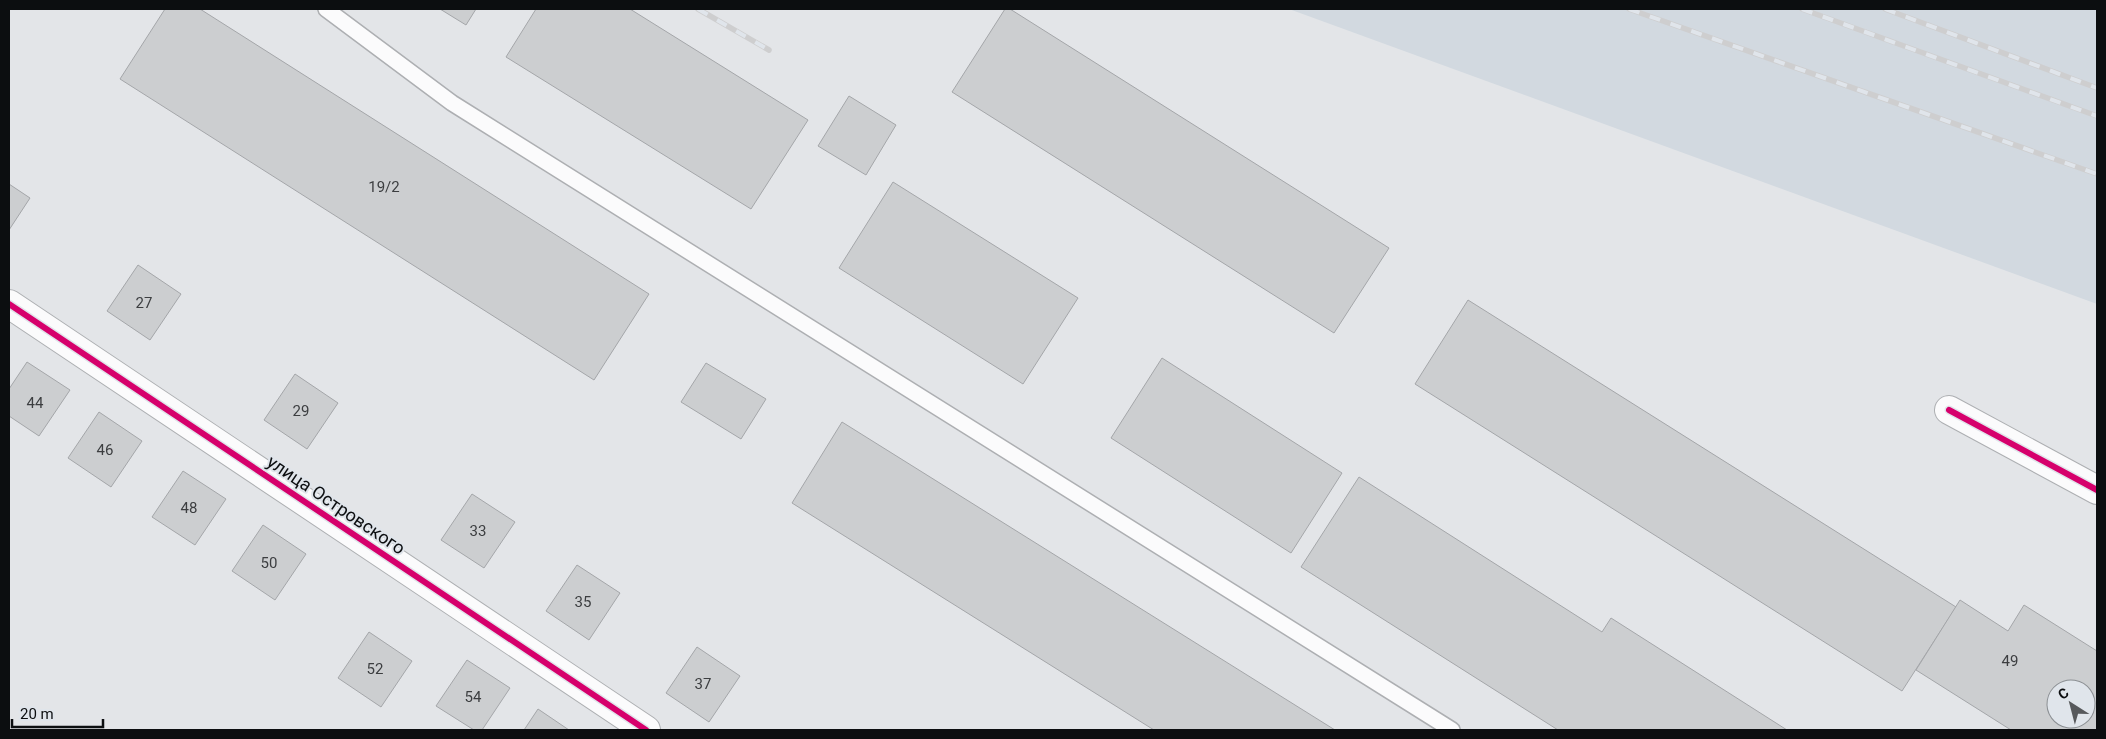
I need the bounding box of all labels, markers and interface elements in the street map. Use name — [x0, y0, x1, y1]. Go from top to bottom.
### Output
house number: 19/2 — [368, 178, 400, 196]
house number: 27 — [136, 294, 152, 312]
house number: 44 — [27, 394, 44, 412]
house number: 29 — [293, 402, 309, 420]
house number: 46 — [97, 441, 113, 459]
street label: улица Островского — [263, 451, 409, 559]
house number: 48 — [181, 499, 197, 517]
house number: 33 — [470, 522, 486, 540]
house number: 50 — [261, 554, 277, 572]
house number: 35 — [575, 593, 591, 611]
house number: 49 — [2002, 652, 2018, 670]
house number: 52 — [367, 660, 383, 678]
house number: 37 — [695, 675, 711, 693]
north arrow — [2046, 679, 2096, 729]
text: С — [2055, 684, 2072, 703]
house number: 54 — [465, 688, 482, 706]
scale bar — [12, 696, 104, 728]
text: 20 m — [20, 705, 54, 723]

